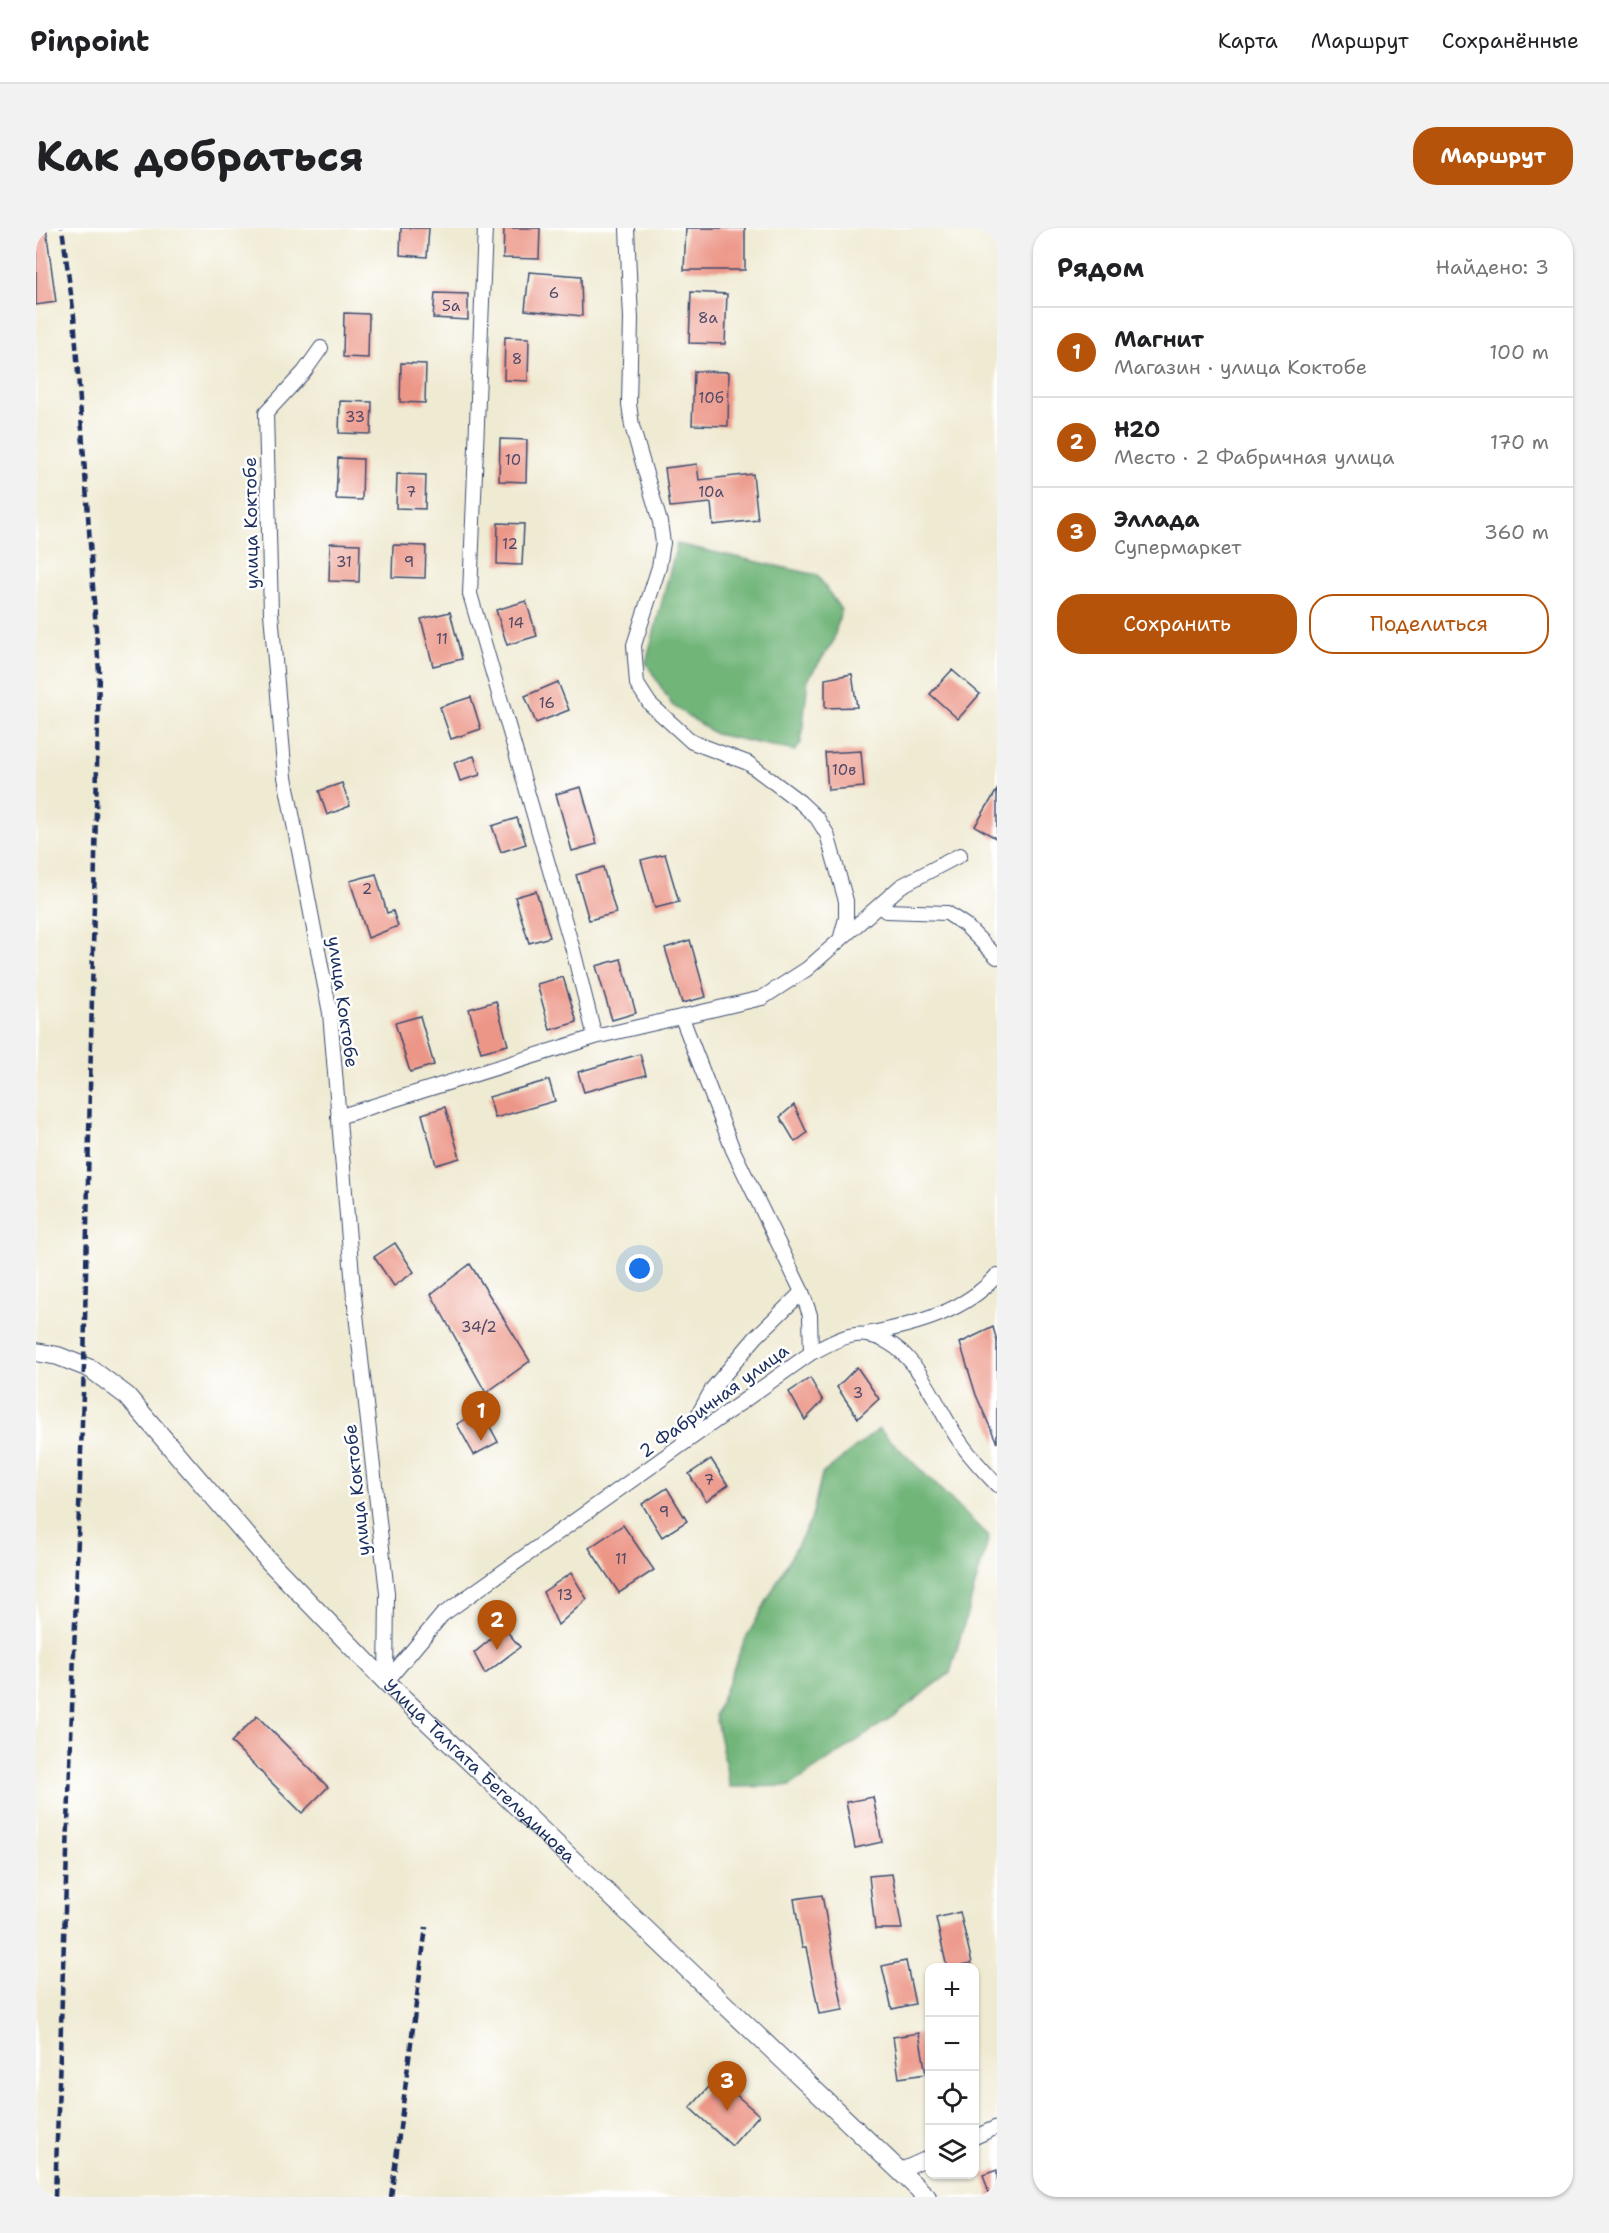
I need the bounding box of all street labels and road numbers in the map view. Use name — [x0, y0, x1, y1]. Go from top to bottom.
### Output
street label: улица Коктобе — [238, 457, 264, 589]
street label: улица Коктобе — [322, 935, 364, 1069]
street label: 2 Фабричная улица — [634, 1339, 794, 1463]
street label: улица Коктобе — [338, 1423, 376, 1557]
street label: Улица Талгата Бегельдинова — [378, 1674, 581, 1868]

